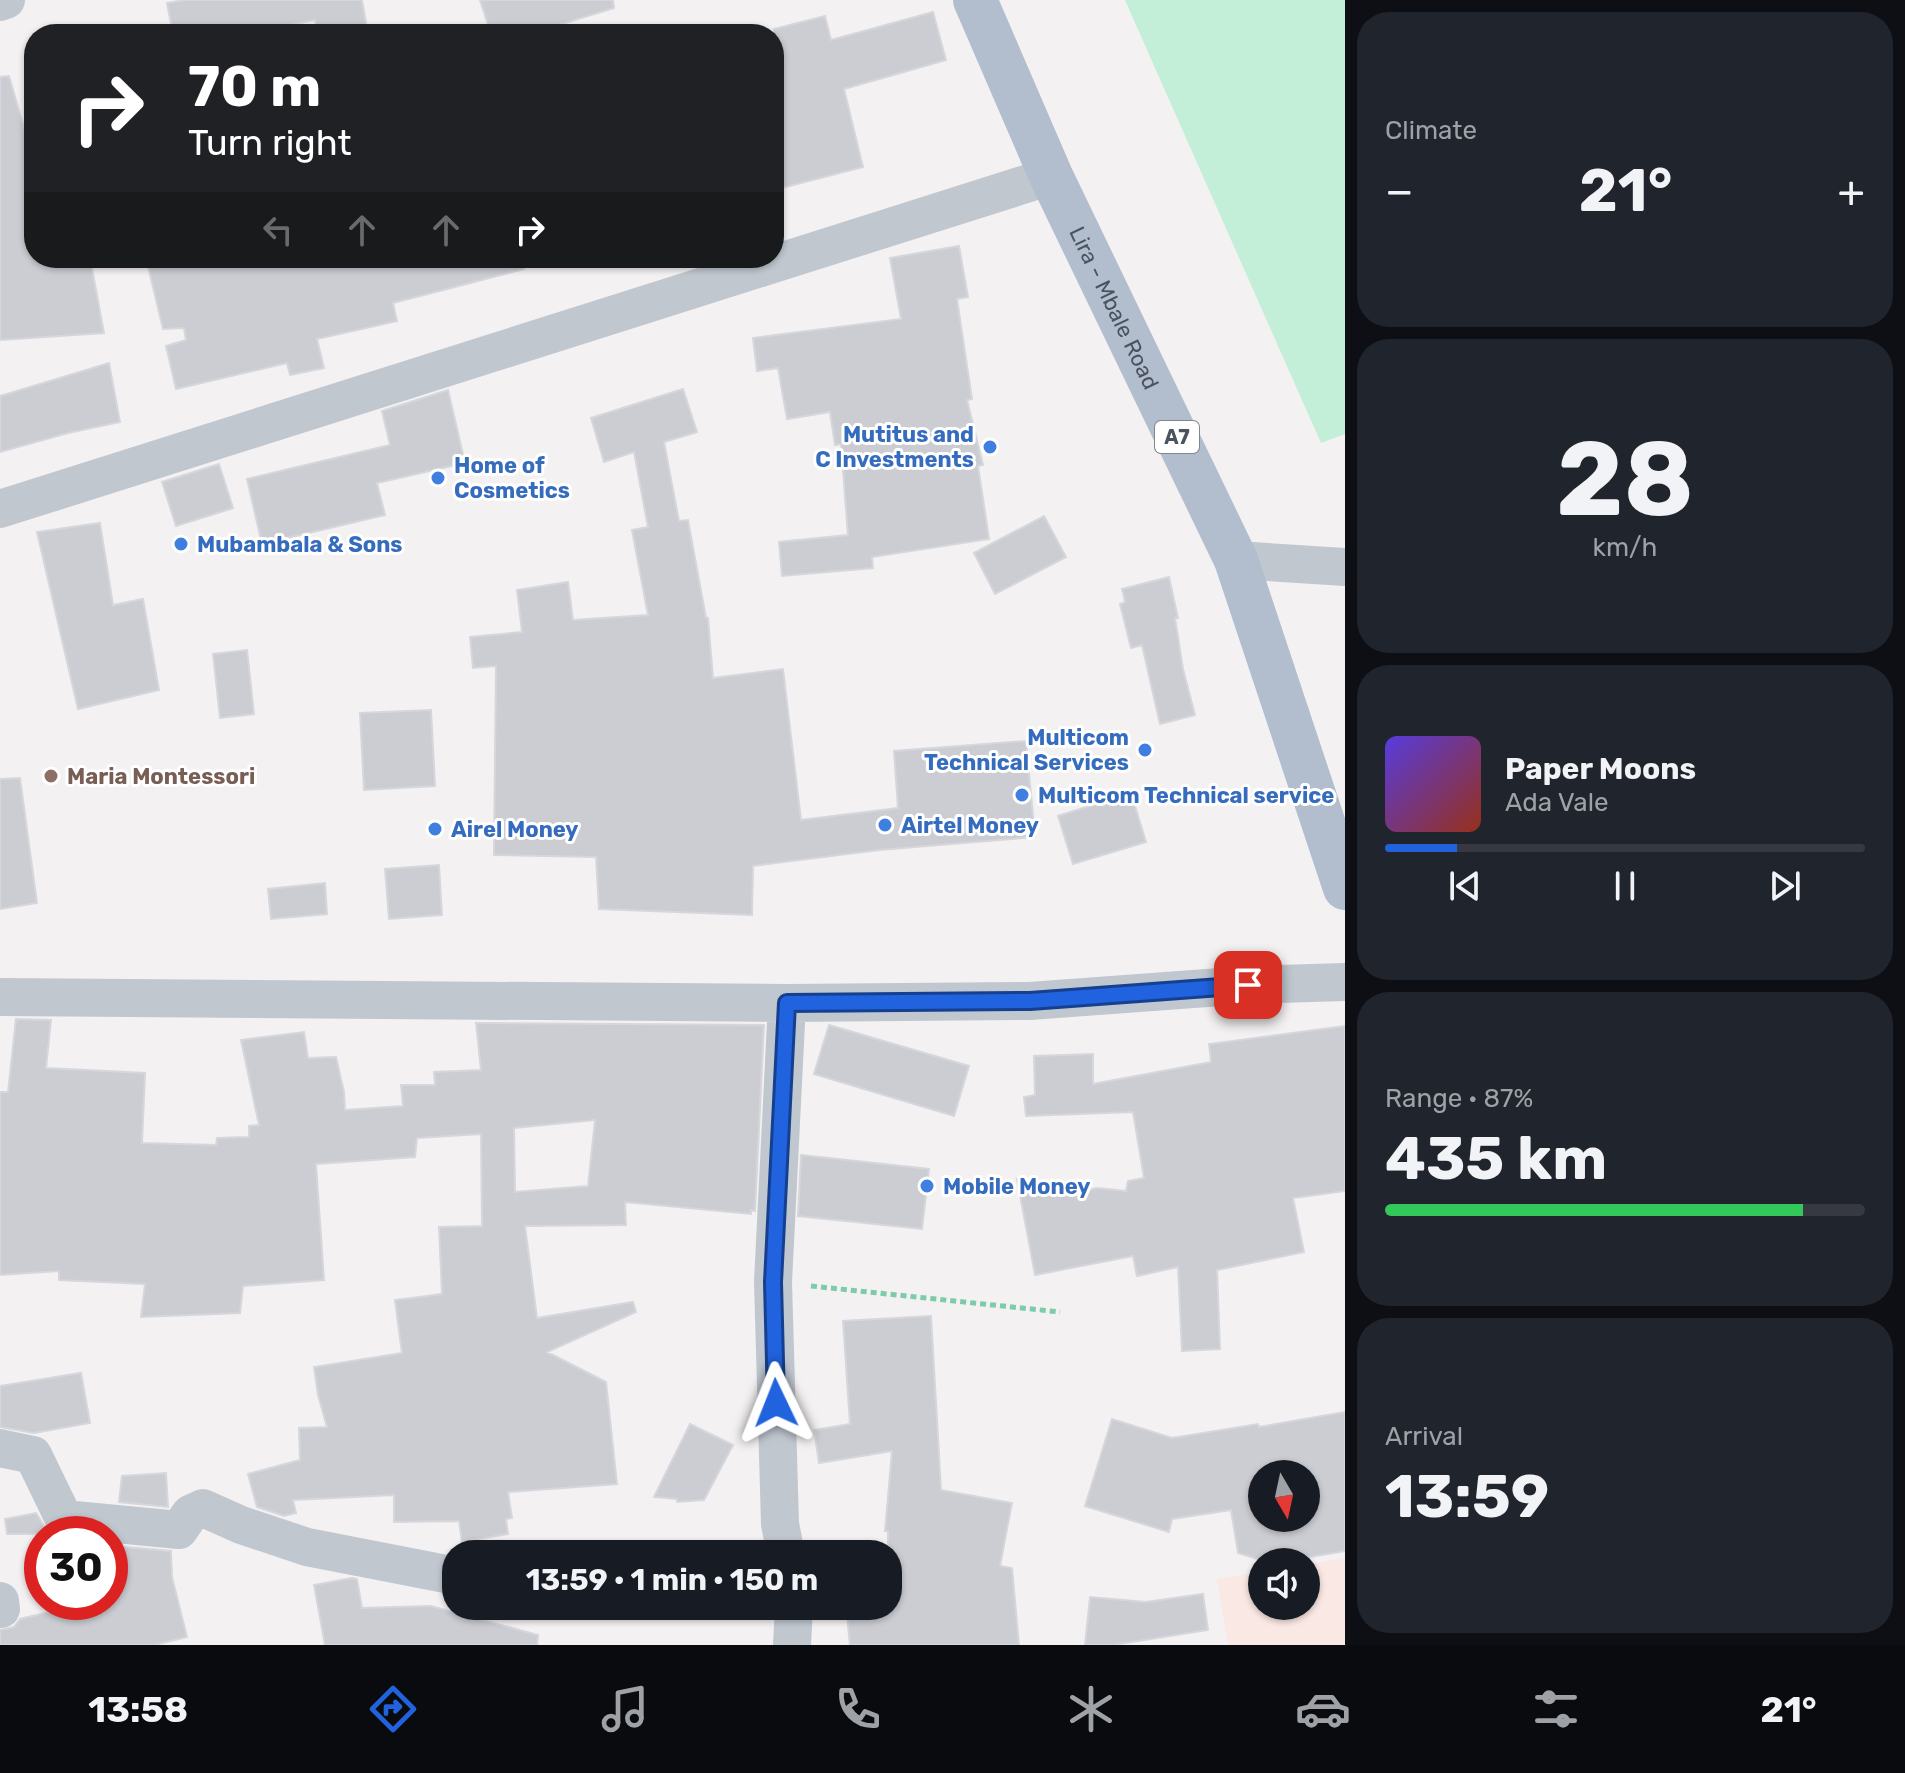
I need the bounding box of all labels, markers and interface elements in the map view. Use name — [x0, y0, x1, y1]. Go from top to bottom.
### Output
text: 70 m — [188, 54, 321, 120]
icon: right — [56, 56, 160, 160]
text: Climate — [1385, 115, 1477, 146]
text: Turn right — [188, 121, 352, 164]
text: 21° — [1579, 155, 1672, 226]
text: − — [1385, 165, 1414, 217]
text: + — [1838, 165, 1865, 217]
icon: left — [256, 208, 300, 252]
icon: ahead — [340, 208, 384, 252]
icon: ahead — [424, 208, 468, 252]
icon: right — [508, 208, 552, 252]
street label: Lira - Mbale Road — [1064, 222, 1165, 394]
text: 28 — [1556, 418, 1694, 541]
place label: Mutitus and C Investments — [815, 421, 974, 473]
road number: A7 — [1155, 421, 1199, 453]
marker: Mutitus and C Investments — [981, 438, 999, 456]
place label: Home of Cosmetics — [454, 452, 570, 504]
marker: Home of Cosmetics — [429, 469, 447, 487]
place label: Mubambala & Sons — [197, 531, 403, 558]
text: km/h — [1593, 532, 1657, 563]
marker: Mubambala & Sons — [172, 535, 190, 553]
place label: Multicom Technical Services — [924, 724, 1129, 776]
marker: Multicom Technical Services — [1136, 741, 1154, 759]
text: Paper Moons — [1505, 751, 1696, 787]
place label: Maria Montessori — [67, 763, 255, 790]
marker: Maria Montessori — [42, 767, 60, 785]
place label: Multicom Technical service — [1038, 782, 1334, 809]
marker: Multicom Technical service — [1013, 786, 1031, 804]
text: Ada Vale — [1505, 787, 1609, 818]
place label: Airtel Money — [901, 812, 1039, 839]
place label: Airel Money — [451, 816, 578, 843]
marker: Airtel Money — [876, 816, 894, 834]
marker: Airel Money — [426, 820, 444, 838]
icon: previous — [1443, 864, 1487, 908]
icon: pause — [1603, 864, 1647, 908]
icon: next — [1763, 864, 1807, 908]
pin — [1214, 951, 1282, 1019]
icon: arrive — [1226, 963, 1270, 1007]
text: Range · 87% — [1385, 1083, 1533, 1114]
text: 435 km — [1385, 1123, 1607, 1194]
place label: Mobile Money — [943, 1173, 1090, 1200]
marker: Mobile Money — [918, 1177, 936, 1195]
position arrow — [734, 1361, 818, 1445]
text: Arrival — [1385, 1421, 1463, 1452]
north arrow — [1248, 1460, 1320, 1532]
map controls — [1248, 1460, 1320, 1620]
text: 13:59 — [1385, 1461, 1549, 1532]
speed limit sign: 30 — [24, 1516, 128, 1620]
button: sound — [1248, 1548, 1320, 1620]
text: 13:59 · 1 min · 150 m — [526, 1562, 818, 1598]
icon: directions — [365, 1681, 421, 1737]
icon: music — [597, 1681, 653, 1737]
icon: phone — [830, 1681, 886, 1737]
icon: climate — [1063, 1681, 1119, 1737]
icon: car — [1295, 1681, 1351, 1737]
icon: filters — [1528, 1681, 1584, 1737]
text: 13:58 — [88, 1688, 188, 1731]
text: 21° — [1761, 1688, 1817, 1731]

